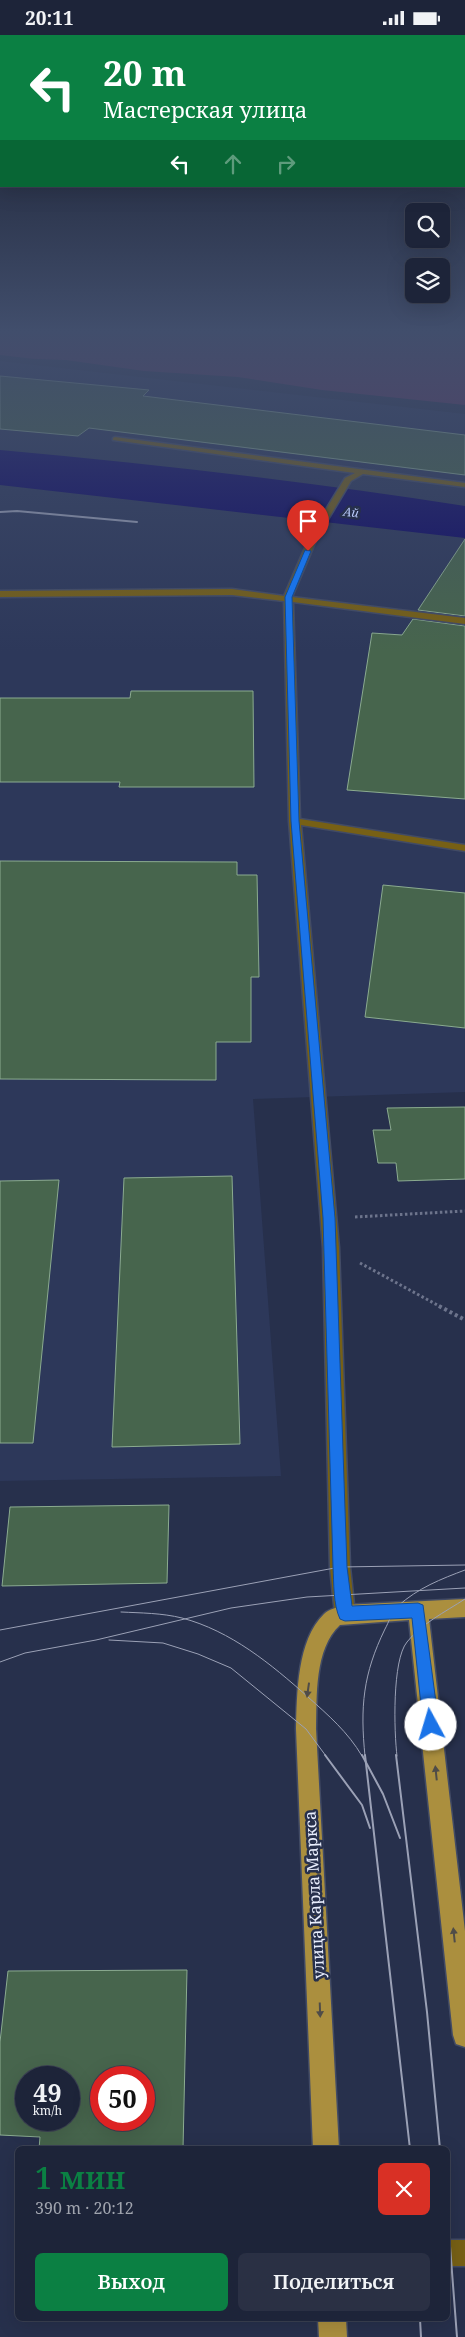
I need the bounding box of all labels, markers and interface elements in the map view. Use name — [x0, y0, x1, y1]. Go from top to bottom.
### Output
text: 20:11 — [25, 5, 74, 31]
text: 20 m — [103, 49, 186, 96]
icon: left — [20, 55, 85, 120]
text: Мастерская улица — [103, 94, 307, 124]
icon: left — [166, 150, 194, 178]
icon: ahead — [219, 150, 247, 178]
icon: right — [272, 150, 300, 178]
map controls — [405, 203, 450, 303]
button: search — [405, 203, 450, 248]
button: layers — [405, 258, 450, 303]
pin — [287, 500, 329, 551]
water label: Ай — [341, 502, 360, 521]
icon: arrive — [294, 507, 322, 535]
one-way arrow — [304, 1682, 312, 1698]
position arrow — [404, 1698, 456, 1750]
one-way arrow — [432, 1765, 440, 1781]
street label: улица Карла Маркса — [299, 1810, 329, 1980]
one-way arrow — [450, 1926, 458, 1942]
one-way arrow — [316, 2002, 324, 2018]
speed limit sign: 50 — [90, 2066, 155, 2131]
text: 49 — [33, 2075, 62, 2109]
text: km/h — [33, 2102, 62, 2119]
text: 1 мин — [35, 2157, 125, 2198]
button: close — [378, 2163, 430, 2215]
text: 390 m · 20:12 — [35, 2197, 134, 2219]
button: Выход — [35, 2253, 228, 2311]
button: Поделиться — [238, 2253, 430, 2311]

